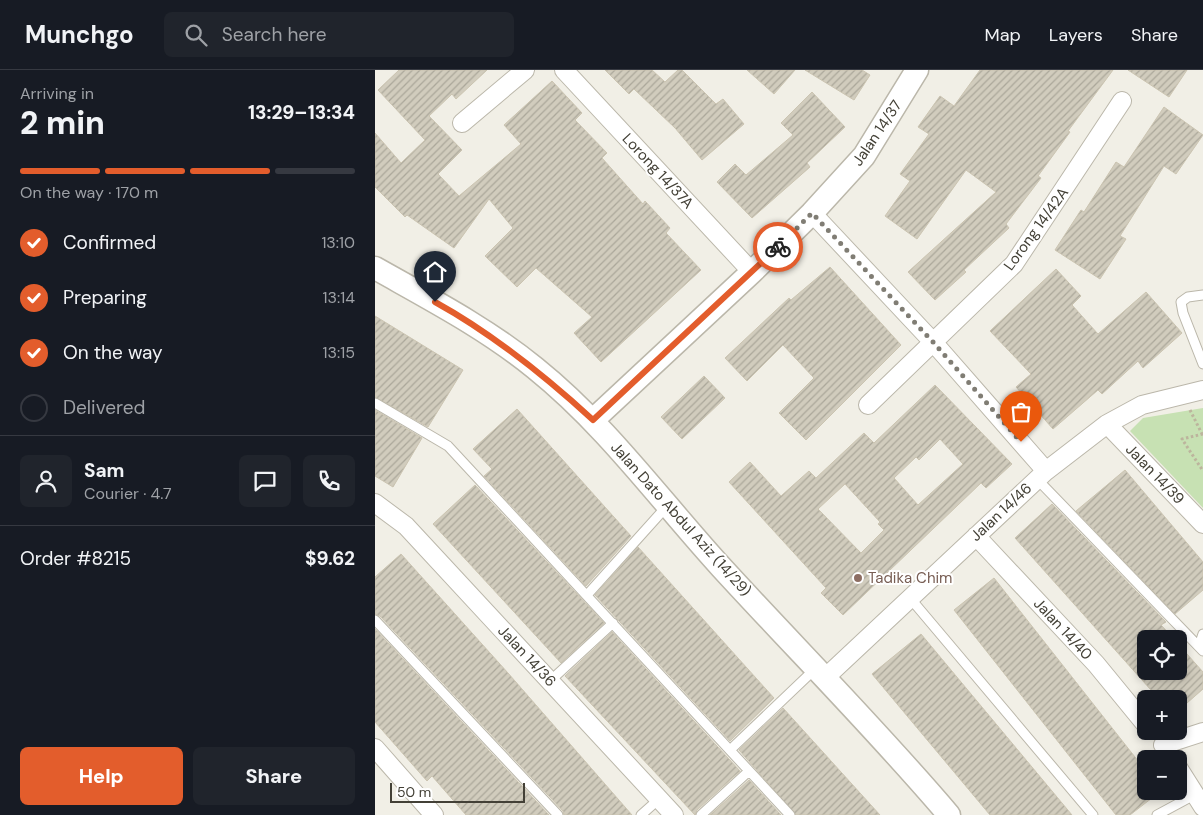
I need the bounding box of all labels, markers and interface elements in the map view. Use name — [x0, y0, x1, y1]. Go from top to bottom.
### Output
search box — [164, 12, 514, 57]
text: Munchgo — [25, 19, 134, 50]
icon: search — [182, 21, 210, 49]
text: Search here — [222, 22, 327, 47]
text: Map — [985, 23, 1021, 47]
text: Layers — [1049, 23, 1103, 47]
text: Share — [1131, 23, 1178, 47]
text: Arriving in — [20, 83, 94, 104]
street label: Jalan 14/37 — [848, 96, 906, 170]
text: 13:29–13:34 — [248, 100, 355, 125]
text: 2 min — [20, 102, 105, 144]
street label: Lorong 14/37A — [618, 129, 698, 213]
text: On the way · 170 m — [20, 182, 158, 203]
street label: Lorong 14/42A — [999, 183, 1073, 275]
courier — [753, 222, 803, 272]
icon: check — [20, 229, 48, 257]
text: Confirmed — [63, 230, 156, 255]
text: 13:10 — [321, 232, 355, 253]
icon: bike — [764, 233, 792, 261]
pin — [414, 251, 456, 302]
icon: home — [421, 258, 449, 286]
icon: check — [20, 284, 48, 312]
text: Preparing — [63, 285, 147, 310]
text: 13:14 — [323, 287, 355, 308]
icon: check — [20, 339, 48, 367]
text: On the way — [63, 340, 163, 365]
text: 13:15 — [323, 342, 355, 363]
pin — [1000, 391, 1042, 442]
text: Delivered — [63, 395, 145, 420]
icon: bag — [1007, 398, 1035, 426]
street label: Jalan Dato Abdul Aziz (14/29) — [606, 438, 756, 600]
street label: Jalan 14/39 — [1121, 439, 1189, 509]
button: person — [20, 455, 72, 507]
button: chat — [239, 455, 291, 507]
button: phone — [303, 455, 355, 507]
text: Sam — [84, 458, 125, 483]
street label: Jalan 14/46 — [966, 478, 1036, 546]
text: Courier · 4.7 — [84, 483, 172, 504]
text: Order #8215 — [20, 546, 131, 571]
text: $9.62 — [305, 546, 355, 571]
place label: Tadika Chim — [868, 568, 952, 588]
marker: Tadika Chim — [852, 572, 864, 584]
street label: Jalan 14/40 — [1029, 594, 1097, 664]
street label: Jalan 14/36 — [493, 621, 561, 691]
map controls — [1137, 630, 1187, 800]
button: locate — [1137, 630, 1187, 680]
button: + — [1137, 690, 1187, 740]
button: Help — [20, 747, 183, 805]
button: Share — [193, 747, 355, 805]
button: − — [1137, 750, 1187, 800]
scale bar — [390, 780, 525, 803]
text: 50 m — [397, 783, 431, 801]

